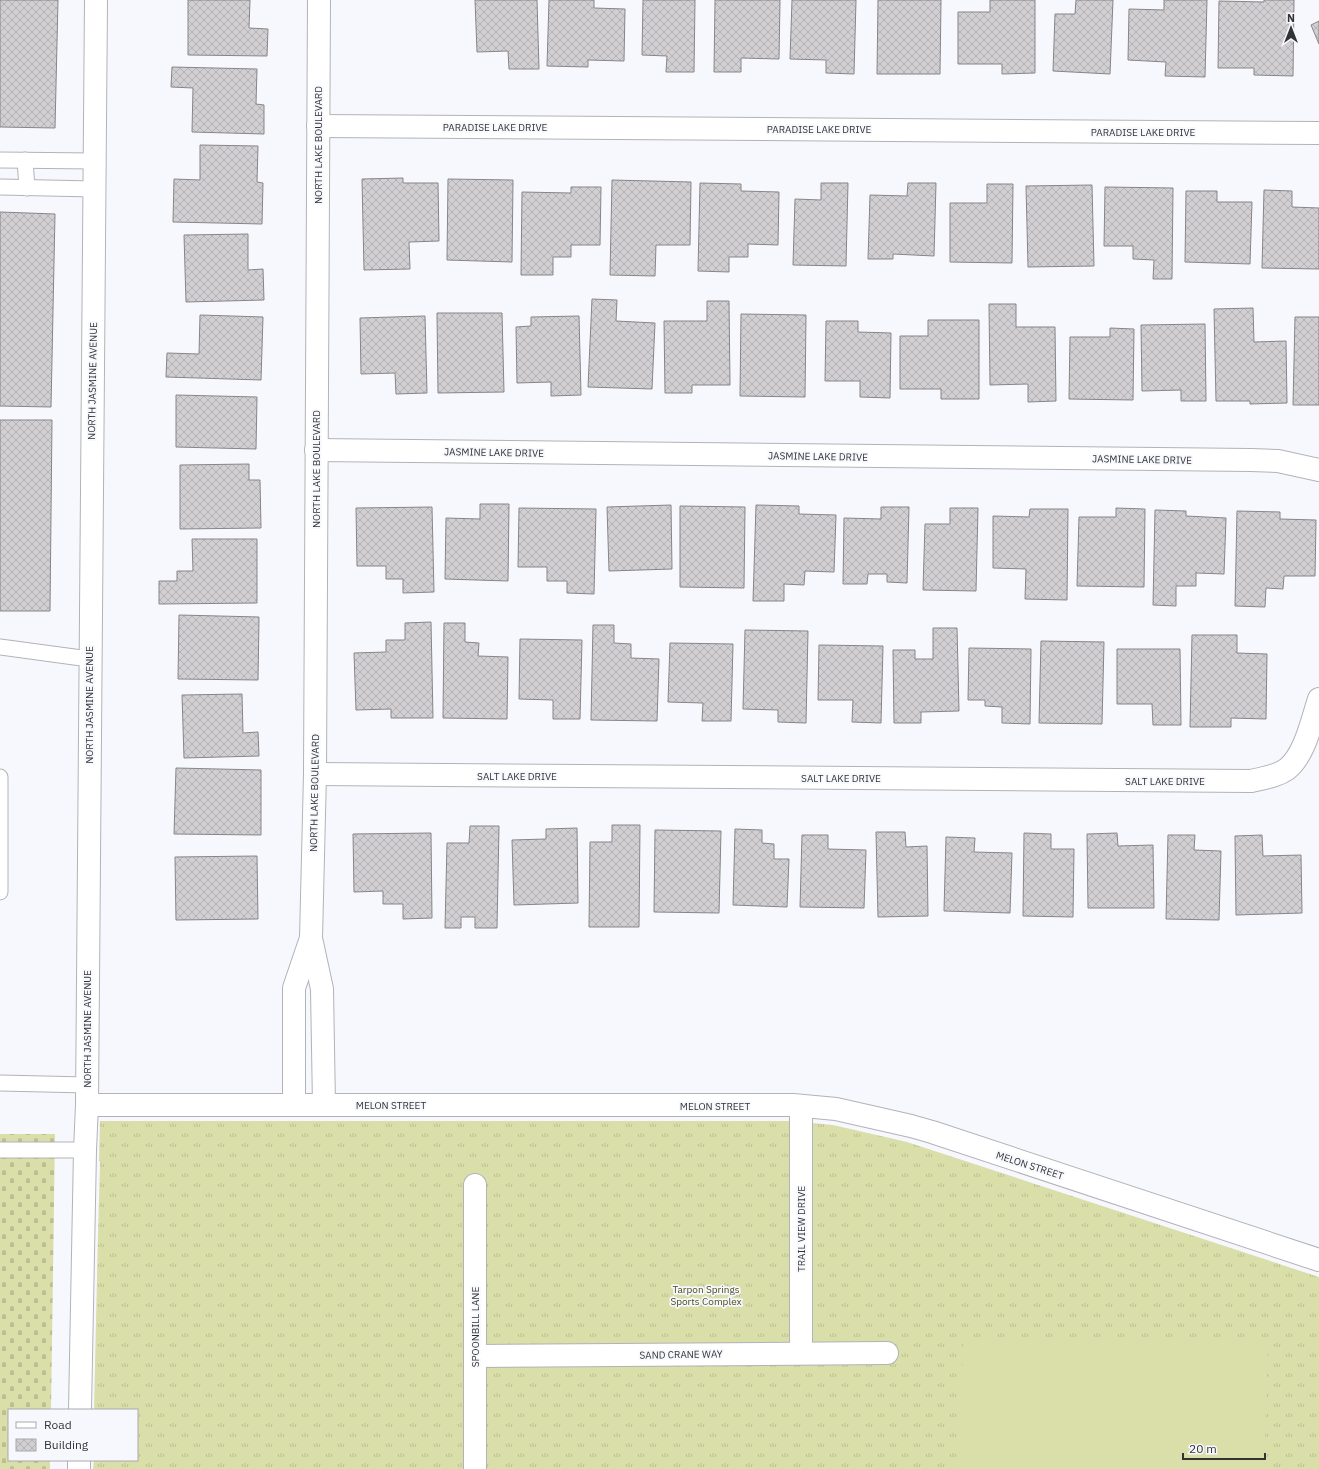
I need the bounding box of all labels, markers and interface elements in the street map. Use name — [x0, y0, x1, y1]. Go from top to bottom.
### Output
north arrow — [1271, 8, 1311, 48]
text: N — [1287, 11, 1295, 25]
street label: NORTH LAKE BOULEVARD — [312, 86, 325, 204]
street label: PARADISE LAKE DRIVE — [443, 121, 548, 134]
street label: PARADISE LAKE DRIVE — [767, 123, 872, 136]
street label: PARADISE LAKE DRIVE — [1091, 126, 1196, 139]
street label: NORTH JASMINE AVENUE — [85, 322, 100, 440]
street label: NORTH LAKE BOULEVARD — [310, 410, 323, 528]
street label: JASMINE LAKE DRIVE — [444, 445, 544, 460]
street label: JASMINE LAKE DRIVE — [768, 449, 868, 464]
street label: JASMINE LAKE DRIVE — [1092, 452, 1192, 467]
street label: NORTH JASMINE AVENUE — [83, 646, 96, 764]
street label: NORTH LAKE BOULEVARD — [307, 734, 322, 852]
street label: SALT LAKE DRIVE — [477, 770, 557, 783]
street label: SALT LAKE DRIVE — [801, 772, 881, 785]
street label: SALT LAKE DRIVE — [1125, 775, 1205, 788]
street label: NORTH JASMINE AVENUE — [81, 970, 94, 1088]
street label: MELON STREET — [356, 1099, 426, 1112]
street label: MELON STREET — [680, 1100, 750, 1113]
street label: MELON STREET — [994, 1148, 1066, 1183]
street label: TRAIL VIEW DRIVE — [795, 1186, 808, 1272]
park label: Tarpon Springs Sports Complex — [670, 1283, 742, 1308]
street label: SPOONBILL LANE — [469, 1287, 482, 1367]
street label: SAND CRANE WAY — [639, 1347, 723, 1362]
legend — [8, 1409, 138, 1461]
text: Road — [44, 1417, 72, 1432]
scale bar — [1183, 1435, 1265, 1461]
text: Building — [44, 1437, 89, 1452]
text: 20 m — [1189, 1441, 1217, 1456]

